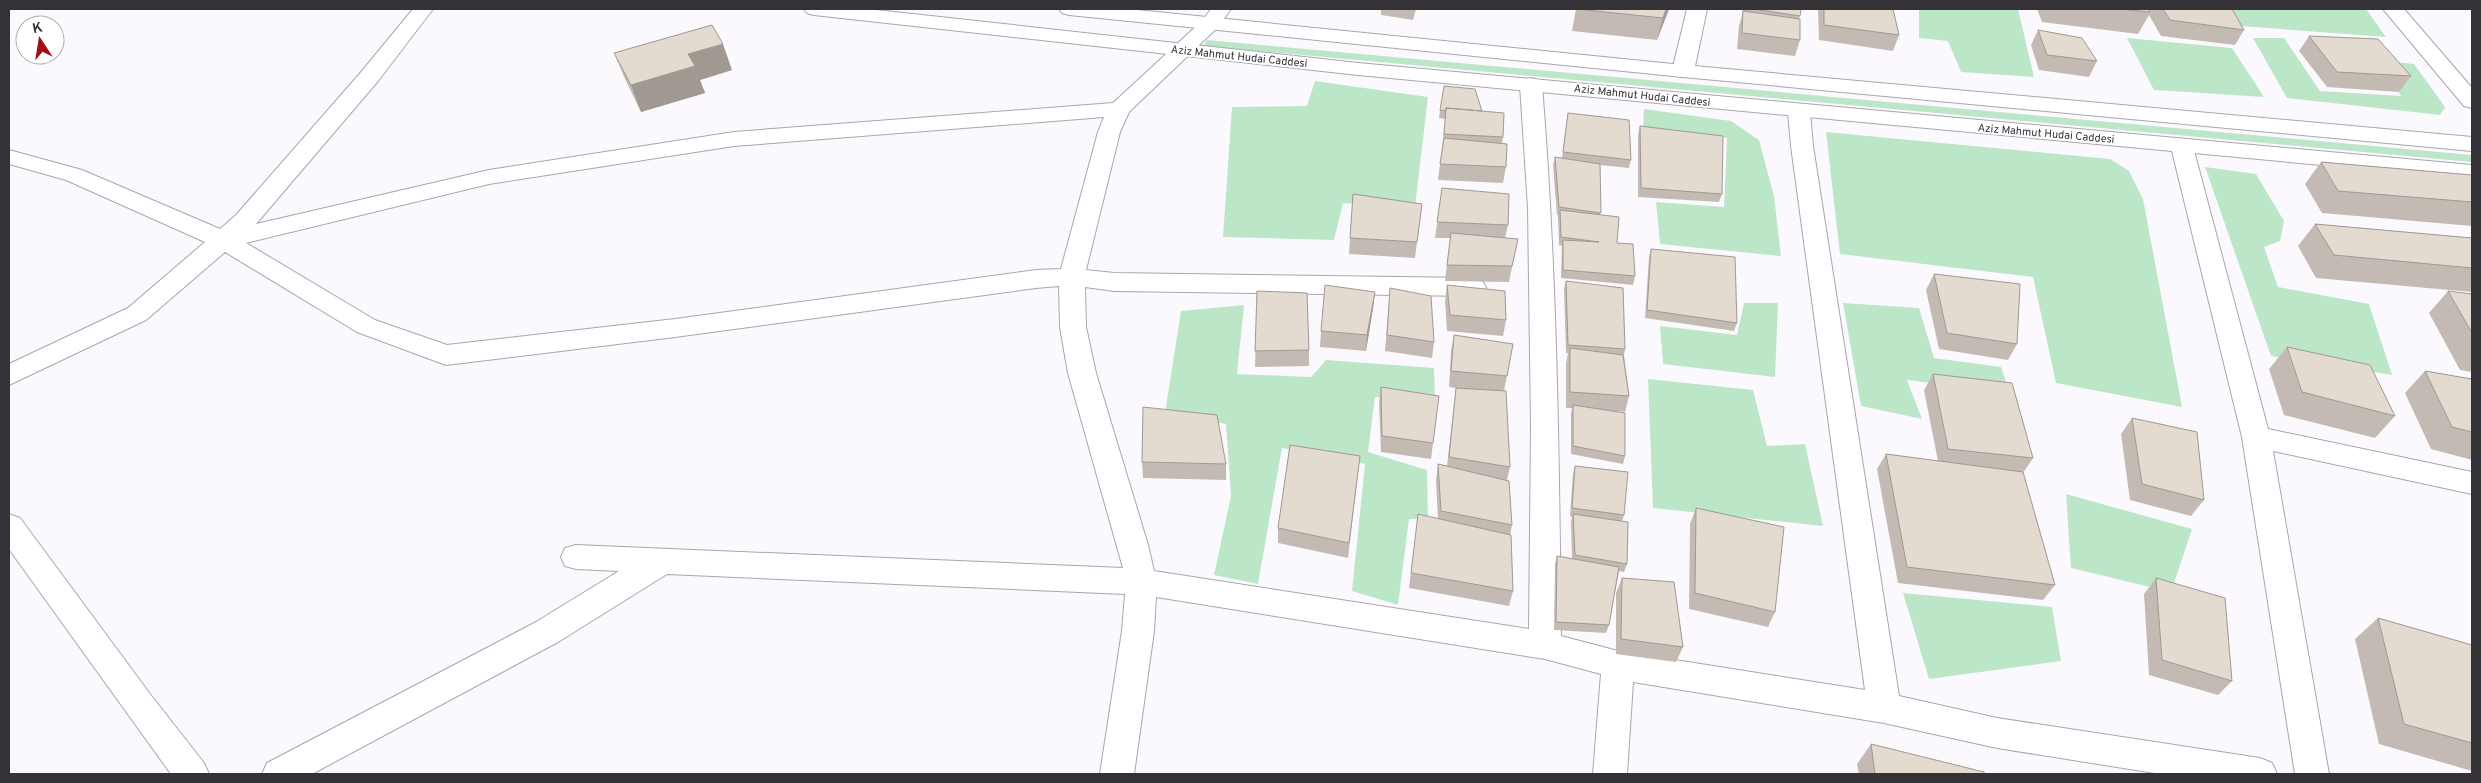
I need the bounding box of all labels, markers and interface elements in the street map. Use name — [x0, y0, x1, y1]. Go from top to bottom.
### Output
north arrow — [15, 15, 65, 65]
text: K — [31, 19, 44, 38]
street label: Aziz Mahmut Hudai Caddesi — [1170, 43, 1308, 71]
street label: Aziz Mahmut Hudai Caddesi — [1573, 82, 1711, 110]
street label: Aziz Mahmut Hudai Caddesi — [1977, 121, 2115, 147]

